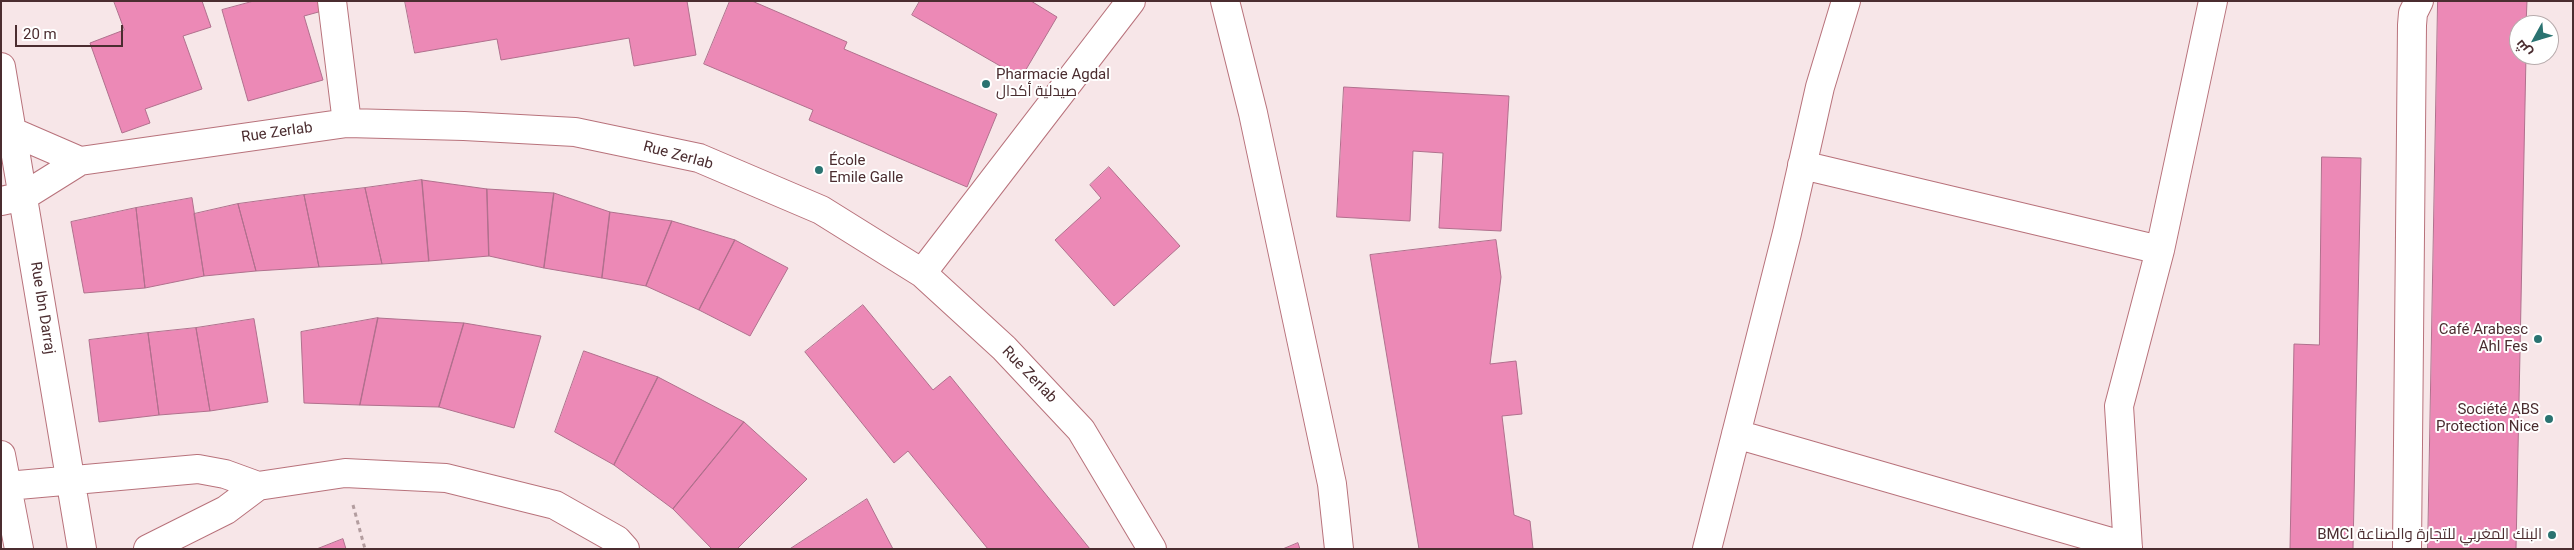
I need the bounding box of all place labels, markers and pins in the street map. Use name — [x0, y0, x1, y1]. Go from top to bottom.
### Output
place label: Pharmacie Agdal صيدلية أكدال — [996, 66, 1110, 101]
marker: Pharmacie Agdal صيدلية أكدال — [980, 78, 992, 90]
place label: École Emile Galle — [829, 152, 903, 187]
marker: École Emile Galle — [813, 164, 825, 176]
place label: Café Arabesc Ahl Fes — [2439, 321, 2528, 356]
marker: Café Arabesc Ahl Fes — [2532, 333, 2544, 345]
place label: Société ABS Protection Nice — [2436, 401, 2539, 436]
marker: Société ABS Protection Nice — [2543, 413, 2555, 425]
place label: BMCI البنك المغربي للتجارة والصناعة — [2317, 526, 2542, 544]
marker: BMCI البنك المغربي للتجارة والصناعة — [2546, 529, 2558, 541]

